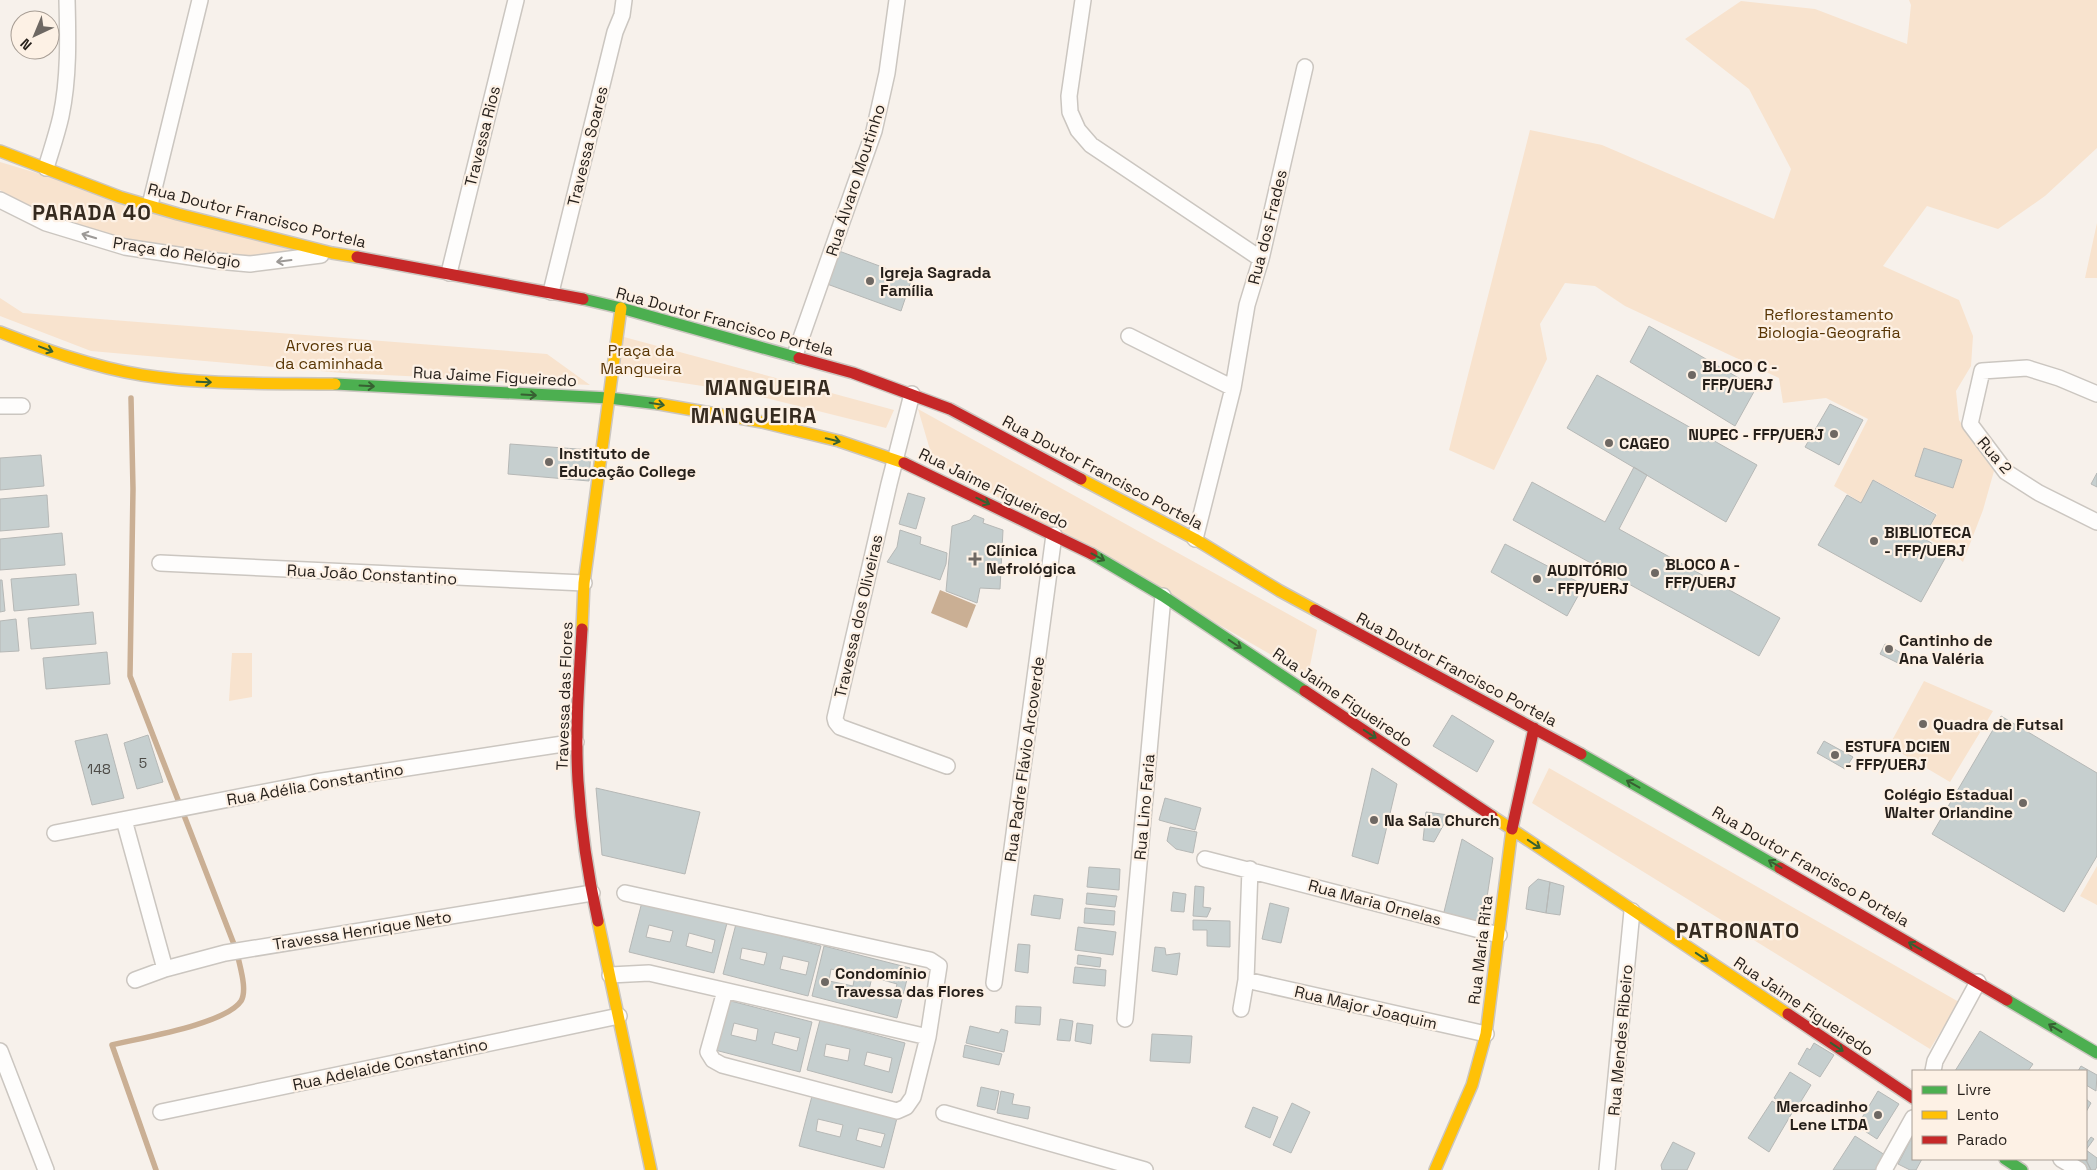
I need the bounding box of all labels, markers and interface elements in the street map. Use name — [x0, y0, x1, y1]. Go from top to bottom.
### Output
north arrow — [10, 10, 60, 60]
text: N — [16, 35, 36, 54]
street label: Travessa Rios — [460, 84, 505, 189]
street label: Travessa Soares — [562, 84, 613, 208]
street label: Rua Álvaro Moutinho — [821, 101, 890, 259]
street label: Rua dos Frades — [1243, 168, 1292, 287]
street label: Rua Doutor Francisco Portela — [145, 178, 368, 253]
district label: PARADA 40 — [32, 199, 152, 226]
one-way arrow — [82, 231, 98, 241]
street label: Praça do Relógio — [112, 232, 242, 273]
one-way arrow — [276, 256, 292, 266]
place label: Igreja Sagrada Família — [880, 262, 991, 301]
marker: Igreja Sagrada Família — [864, 275, 876, 287]
street label: Rua Doutor Francisco Portela — [614, 282, 836, 361]
park label: Reflorestamento Biologia-Geografia — [1757, 304, 1901, 343]
park label: Arvores rua da caminhada — [275, 335, 383, 374]
park label: Praça da Mangueira — [600, 340, 682, 379]
one-way arrow — [37, 345, 53, 354]
place label: BLOCO C - FFP/UERJ — [1702, 356, 1778, 395]
street label: Rua Jaime Figueiredo — [412, 362, 578, 391]
marker: BLOCO C - FFP/UERJ — [1686, 369, 1698, 381]
district label: MANGUEIRA — [705, 374, 831, 401]
one-way arrow — [196, 377, 212, 387]
one-way arrow — [358, 381, 374, 390]
one-way arrow — [521, 390, 537, 399]
one-way arrow — [649, 399, 665, 409]
district label: MANGUEIRA — [691, 402, 817, 429]
street label: Rua Doutor Francisco Portela — [999, 410, 1207, 534]
place label: NUPEC - FFP/UERJ — [1688, 424, 1824, 445]
marker: NUPEC - FFP/UERJ — [1828, 428, 1840, 440]
street label: Rua 2 — [1973, 432, 2017, 478]
place label: CAGEO — [1619, 433, 1670, 454]
one-way arrow — [825, 435, 841, 445]
marker: CAGEO — [1603, 437, 1615, 449]
place label: Instituto de Educação College — [559, 443, 696, 482]
street label: Rua Jaime Figueiredo — [915, 443, 1072, 534]
marker: Instituto de Educação College — [543, 456, 555, 468]
one-way arrow — [975, 496, 990, 506]
place label: BIBLIOTECA - FFP/UERJ — [1884, 522, 1971, 561]
street label: Travessa dos Oliveiras — [829, 532, 887, 700]
marker: BIBLIOTECA - FFP/UERJ — [1868, 535, 1880, 547]
place label: Clínica Nefrológica — [986, 540, 1076, 579]
marker: Clínica Nefrológica — [968, 552, 982, 566]
one-way arrow — [1090, 553, 1105, 562]
place label: BLOCO A - FFP/UERJ — [1665, 554, 1740, 593]
street label: Rua João Constantino — [286, 560, 458, 589]
place label: AUDITÓRIO - FFP/UERJ — [1547, 560, 1629, 599]
marker: BLOCO A - FFP/UERJ — [1649, 567, 1661, 579]
marker: AUDITÓRIO - FFP/UERJ — [1531, 573, 1543, 585]
street label: Rua Doutor Francisco Portela — [1353, 607, 1561, 731]
street label: Travessa das Flores — [551, 621, 578, 771]
place label: Cantinho de Ana Valéria — [1899, 630, 1993, 669]
one-way arrow — [1228, 639, 1242, 649]
street label: Rua Jaime Figueiredo — [1269, 643, 1417, 752]
marker: Cantinho de Ana Valéria — [1883, 643, 1895, 655]
street label: Rua Padre Flávio Arcoverde — [1000, 655, 1049, 863]
place label: Quadra de Futsal — [1933, 714, 2063, 735]
marker: Quadra de Futsal — [1917, 718, 1929, 730]
one-way arrow — [1363, 729, 1377, 740]
place label: ESTUFA DCIEN - FFP/UERJ — [1845, 736, 1950, 775]
marker: ESTUFA DCIEN - FFP/UERJ — [1829, 749, 1841, 761]
street label: Rua Lino Faria — [1129, 753, 1160, 861]
house number: 5 — [139, 754, 147, 772]
street label: Rua Adélia Constantino — [225, 759, 405, 810]
house number: 148 — [87, 760, 111, 778]
one-way arrow — [1626, 779, 1641, 789]
place label: Colégio Estadual Walter Orlandine — [1884, 784, 2013, 823]
marker: Colégio Estadual Walter Orlandine — [2017, 797, 2029, 809]
street label: Rua Doutor Francisco Portela — [1708, 801, 1913, 932]
place label: Na Sala Church — [1384, 810, 1500, 831]
marker: Na Sala Church — [1368, 814, 1380, 826]
one-way arrow — [1527, 839, 1541, 849]
one-way arrow — [1767, 859, 1782, 869]
street label: Rua Maria Ornelas — [1306, 875, 1444, 930]
street label: Rua Maria Rita — [1463, 894, 1498, 1006]
street label: Travessa Henrique Neto — [271, 906, 453, 955]
district label: PATRONATO — [1676, 917, 1800, 944]
one-way arrow — [1909, 940, 1923, 950]
one-way arrow — [1694, 952, 1708, 962]
street label: Rua Jaime Figueiredo — [1730, 952, 1878, 1061]
place label: Condomínio Travessa das Flores — [835, 963, 984, 1002]
street label: Rua Mendes Ribeiro — [1603, 963, 1638, 1117]
marker: Condomínio Travessa das Flores — [819, 976, 831, 988]
street label: Rua Major Joaquim — [1292, 981, 1439, 1034]
one-way arrow — [2049, 1023, 2063, 1033]
street label: Rua Adelaide Constantino — [291, 1034, 490, 1095]
one-way arrow — [1829, 1042, 1843, 1052]
legend — [1912, 1070, 2087, 1160]
text: Livre — [1957, 1080, 1991, 1099]
place label: Mercadinho Lene LTDA — [1776, 1096, 1868, 1135]
text: Lento — [1957, 1105, 1999, 1124]
marker: Mercadinho Lene LTDA — [1872, 1109, 1884, 1121]
text: Parado — [1957, 1130, 2007, 1149]

